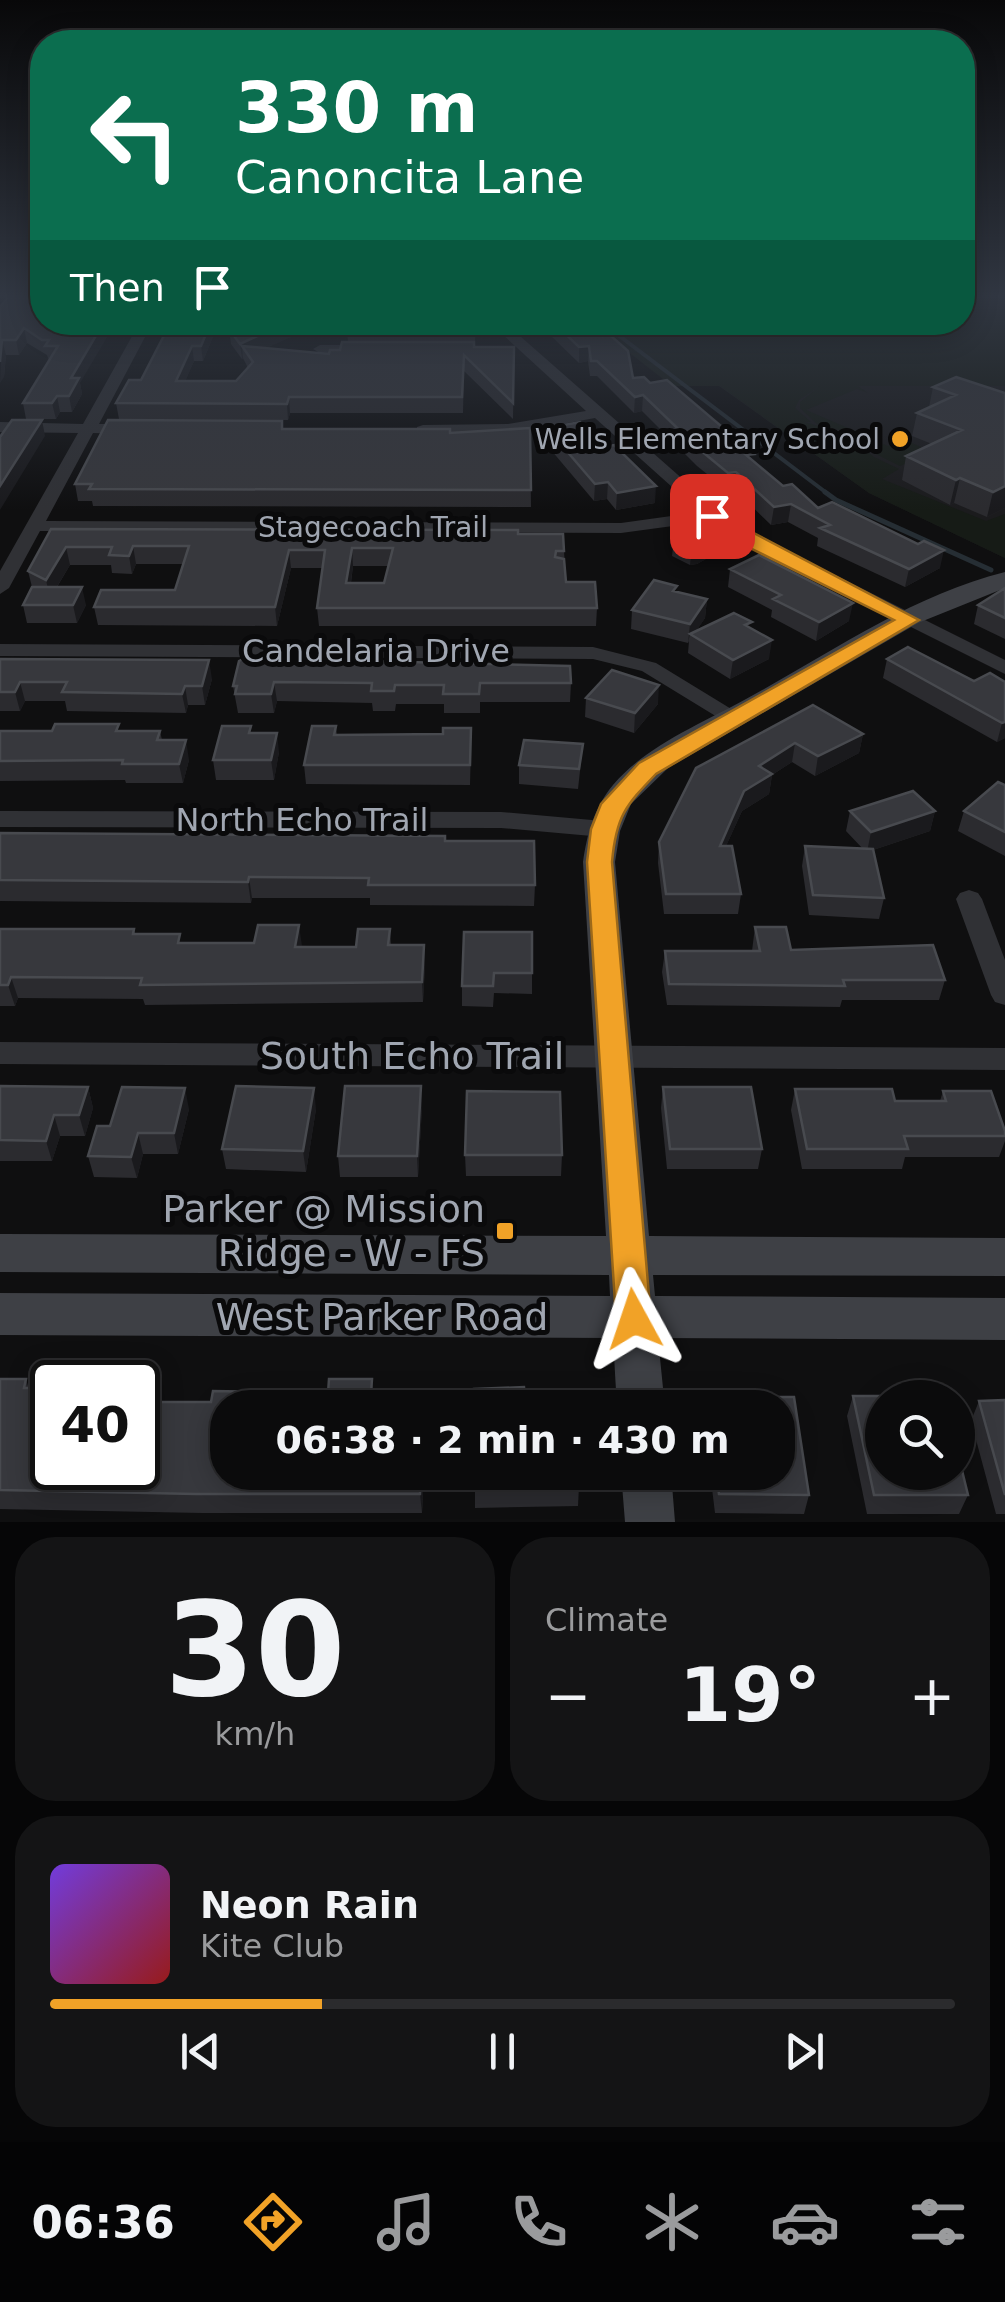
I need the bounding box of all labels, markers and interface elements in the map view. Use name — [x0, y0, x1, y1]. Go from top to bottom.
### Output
text: 330 m — [235, 67, 478, 149]
icon: left — [70, 70, 200, 200]
text: Canoncita Lane — [235, 151, 584, 204]
icon: arrive — [185, 260, 240, 315]
text: Then — [70, 266, 165, 310]
place label: Wells Elementary School — [535, 423, 880, 456]
marker: Wells Elementary School — [889, 428, 911, 450]
pin — [670, 474, 755, 559]
icon: arrive — [685, 489, 740, 544]
street label: Stagecoach Trail — [258, 511, 488, 544]
street label: Candelaria Drive — [242, 632, 510, 670]
street label: North Echo Trail — [176, 801, 428, 839]
street label: South Echo Trail — [260, 1034, 564, 1078]
place label: Parker @ Mission Ridge - W - FS — [162, 1187, 485, 1275]
marker: Parker @ Mission Ridge - W - FS — [494, 1220, 516, 1242]
position arrow — [582, 1267, 686, 1371]
street label: West Parker Road — [216, 1295, 548, 1339]
speed limit sign: 40 — [30, 1360, 160, 1490]
map controls — [865, 1380, 975, 1490]
button: search — [865, 1380, 975, 1490]
text: 06:38 · 2 min · 430 m — [275, 1418, 730, 1462]
text: 30 — [165, 1574, 345, 1726]
text: Climate — [545, 1601, 668, 1639]
text: 19° — [679, 1651, 821, 1739]
text: − — [545, 1664, 591, 1728]
text: + — [909, 1664, 955, 1728]
text: km/h — [215, 1715, 295, 1753]
text: Neon Rain — [200, 1883, 419, 1927]
text: Kite Club — [200, 1927, 344, 1965]
icon: previous — [173, 2024, 228, 2079]
icon: pause — [475, 2024, 530, 2079]
icon: next — [777, 2024, 832, 2079]
icon: directions — [238, 2187, 308, 2257]
icon: music — [371, 2187, 441, 2257]
icon: phone — [504, 2187, 574, 2257]
icon: climate — [637, 2187, 707, 2257]
icon: car — [770, 2187, 840, 2257]
icon: filters — [903, 2187, 973, 2257]
text: 06:36 — [32, 2196, 175, 2249]

